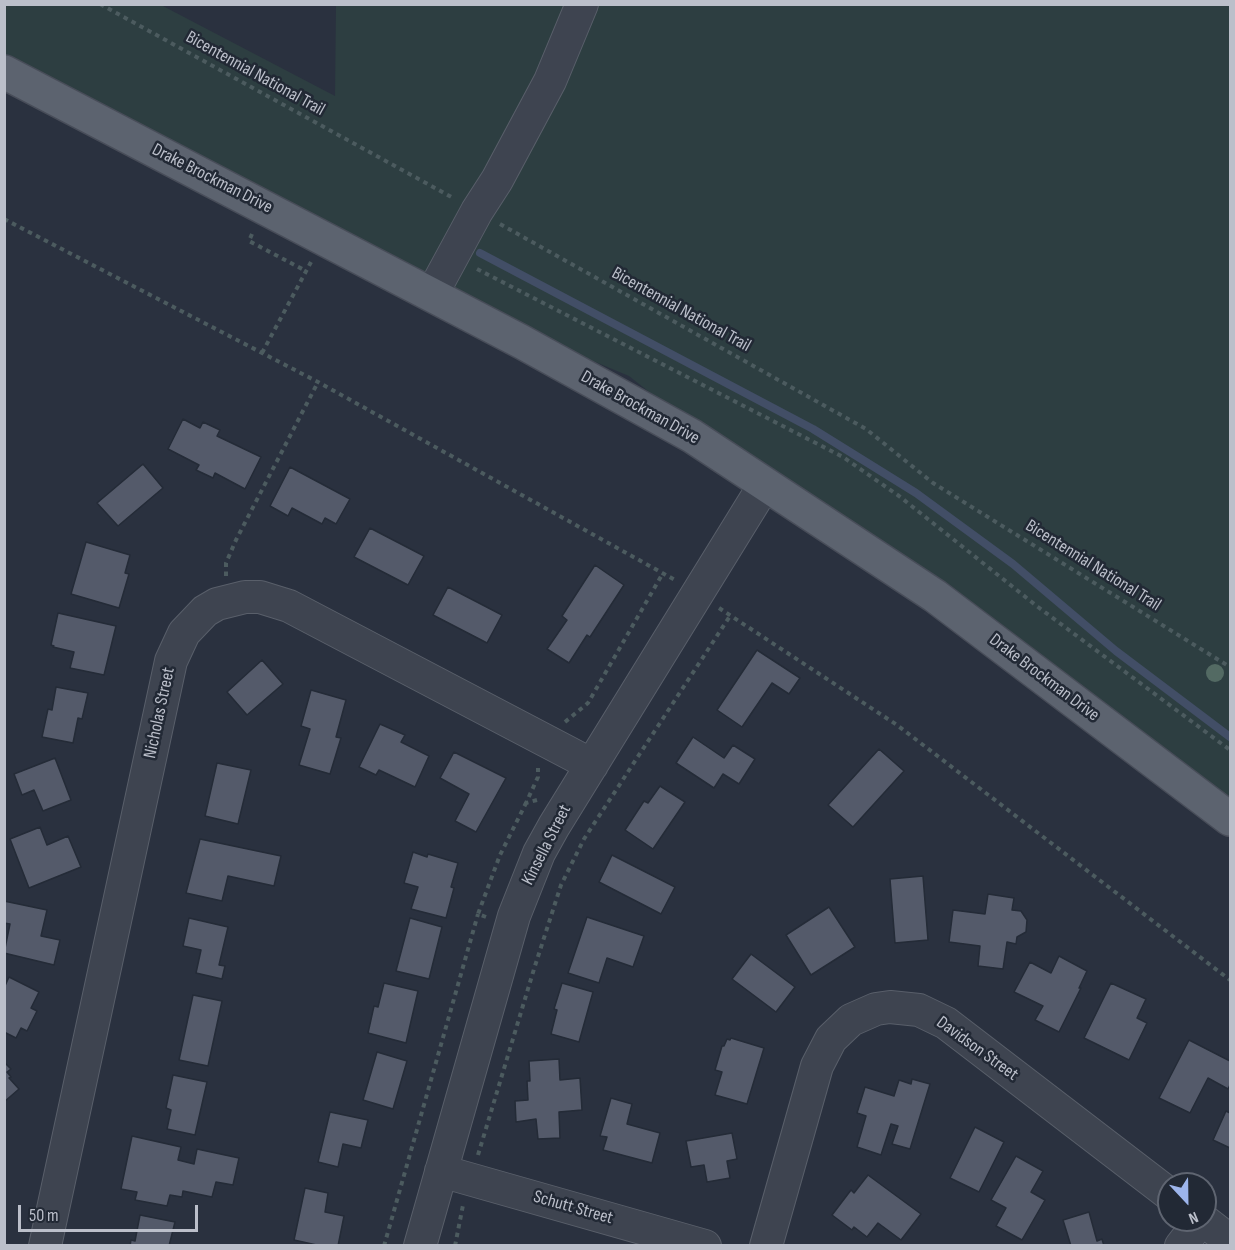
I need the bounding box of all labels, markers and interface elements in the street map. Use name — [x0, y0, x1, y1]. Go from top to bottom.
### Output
street label: Bicentennial National Trail — [182, 27, 328, 121]
street label: Drake Brockman Drive — [148, 139, 276, 219]
street label: Bicentennial National Trail — [608, 263, 754, 357]
street label: Drake Brockman Drive — [577, 366, 703, 450]
street label: Bicentennial National Trail — [1021, 516, 1165, 616]
street label: Drake Brockman Drive — [985, 630, 1103, 726]
street label: Nicholas Street — [140, 666, 180, 760]
street label: Kinsella Street — [518, 801, 576, 889]
street label: Davidson Street — [932, 1012, 1022, 1086]
north arrow — [1157, 1172, 1217, 1232]
street label: Schutt Street — [531, 1186, 615, 1230]
scale bar — [21, 1193, 201, 1231]
text: 50 m — [29, 1205, 59, 1226]
text: N — [1186, 1207, 1201, 1228]

